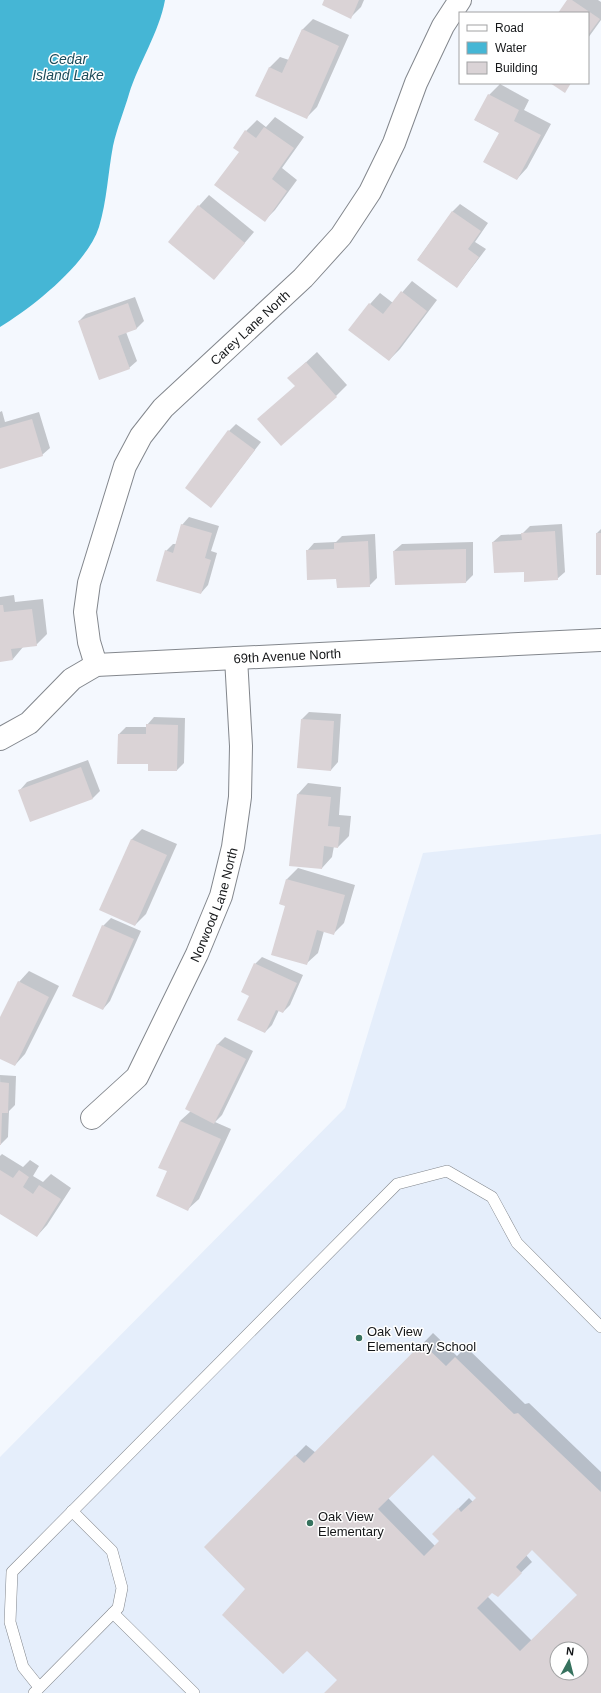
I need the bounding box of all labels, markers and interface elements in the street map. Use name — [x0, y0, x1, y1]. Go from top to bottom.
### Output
legend — [459, 12, 589, 84]
text: Road — [495, 21, 524, 35]
text: Water — [495, 41, 527, 55]
water label: Cedar Island Lake — [32, 51, 104, 83]
text: Building — [495, 61, 538, 75]
street label: Carey Lane North — [207, 287, 293, 368]
street label: 69th Avenue North — [233, 646, 341, 666]
street label: Norwood Lane North — [187, 846, 241, 964]
place label: Oak View Elementary School — [367, 1324, 476, 1354]
marker: Oak View Elementary School — [354, 1333, 364, 1343]
place label: Oak View Elementary — [318, 1509, 384, 1539]
marker: Oak View Elementary — [305, 1518, 315, 1528]
north arrow — [549, 1641, 589, 1681]
text: N — [566, 1645, 575, 1658]

